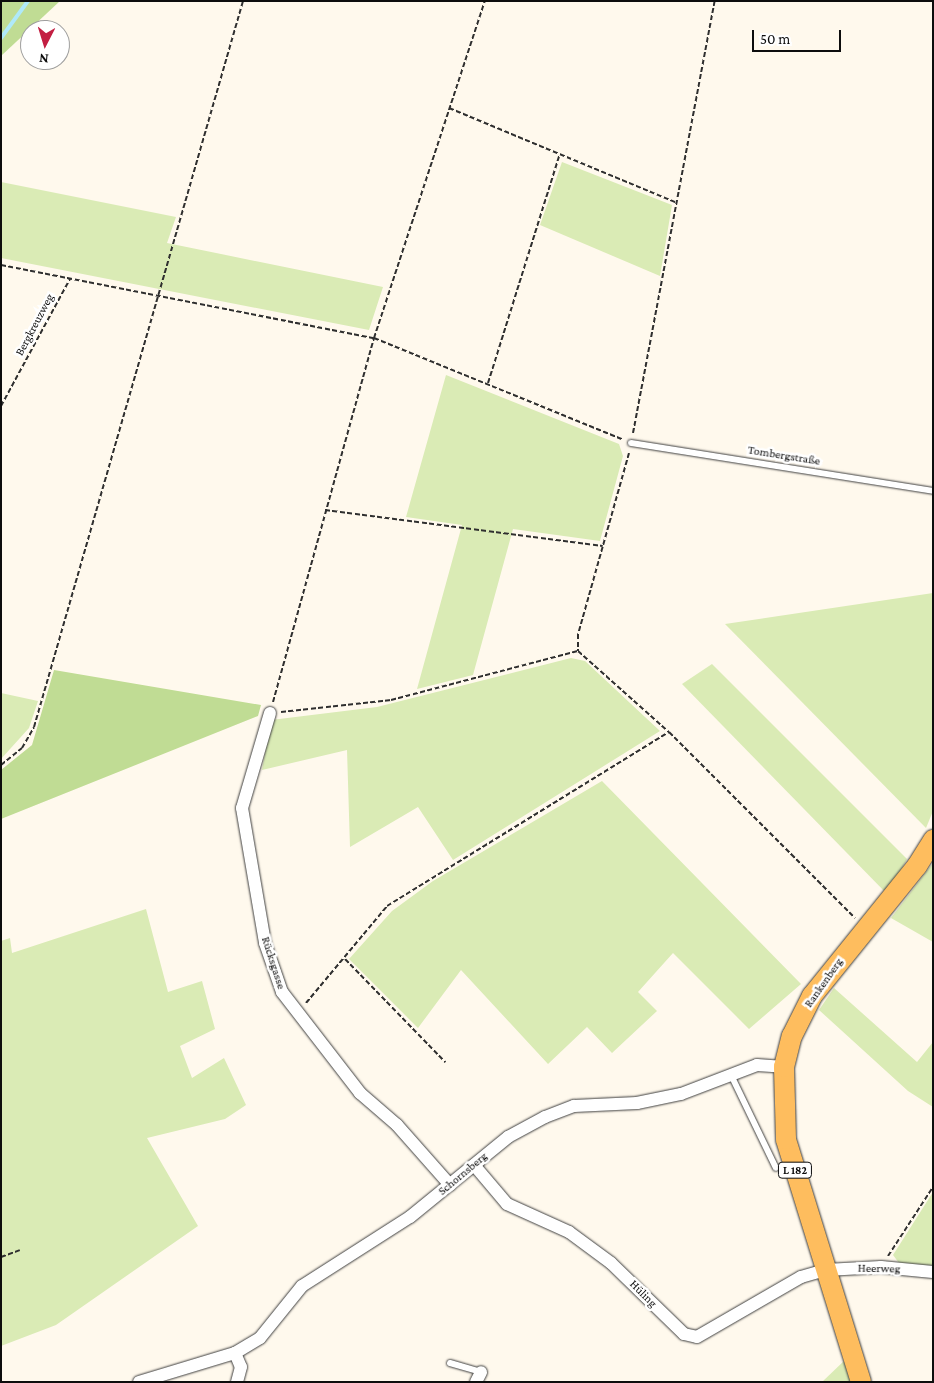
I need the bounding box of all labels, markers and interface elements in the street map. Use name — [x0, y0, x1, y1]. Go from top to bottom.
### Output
north arrow — [20, 20, 70, 70]
scale bar — [754, 20, 843, 52]
text: 50 m — [760, 31, 790, 47]
text: N — [38, 51, 49, 67]
street label: Bergkreuzweg — [13, 292, 57, 358]
street label: Tombergstraße — [747, 443, 821, 469]
street label: Rücksgasse — [258, 935, 288, 991]
street label: Rankenberg — [802, 955, 846, 1011]
street label: Schornsberg — [436, 1149, 490, 1199]
road number: L 182 — [778, 1162, 812, 1178]
street label: Heerweg — [858, 1261, 900, 1277]
street label: Hüling — [626, 1277, 660, 1311]

